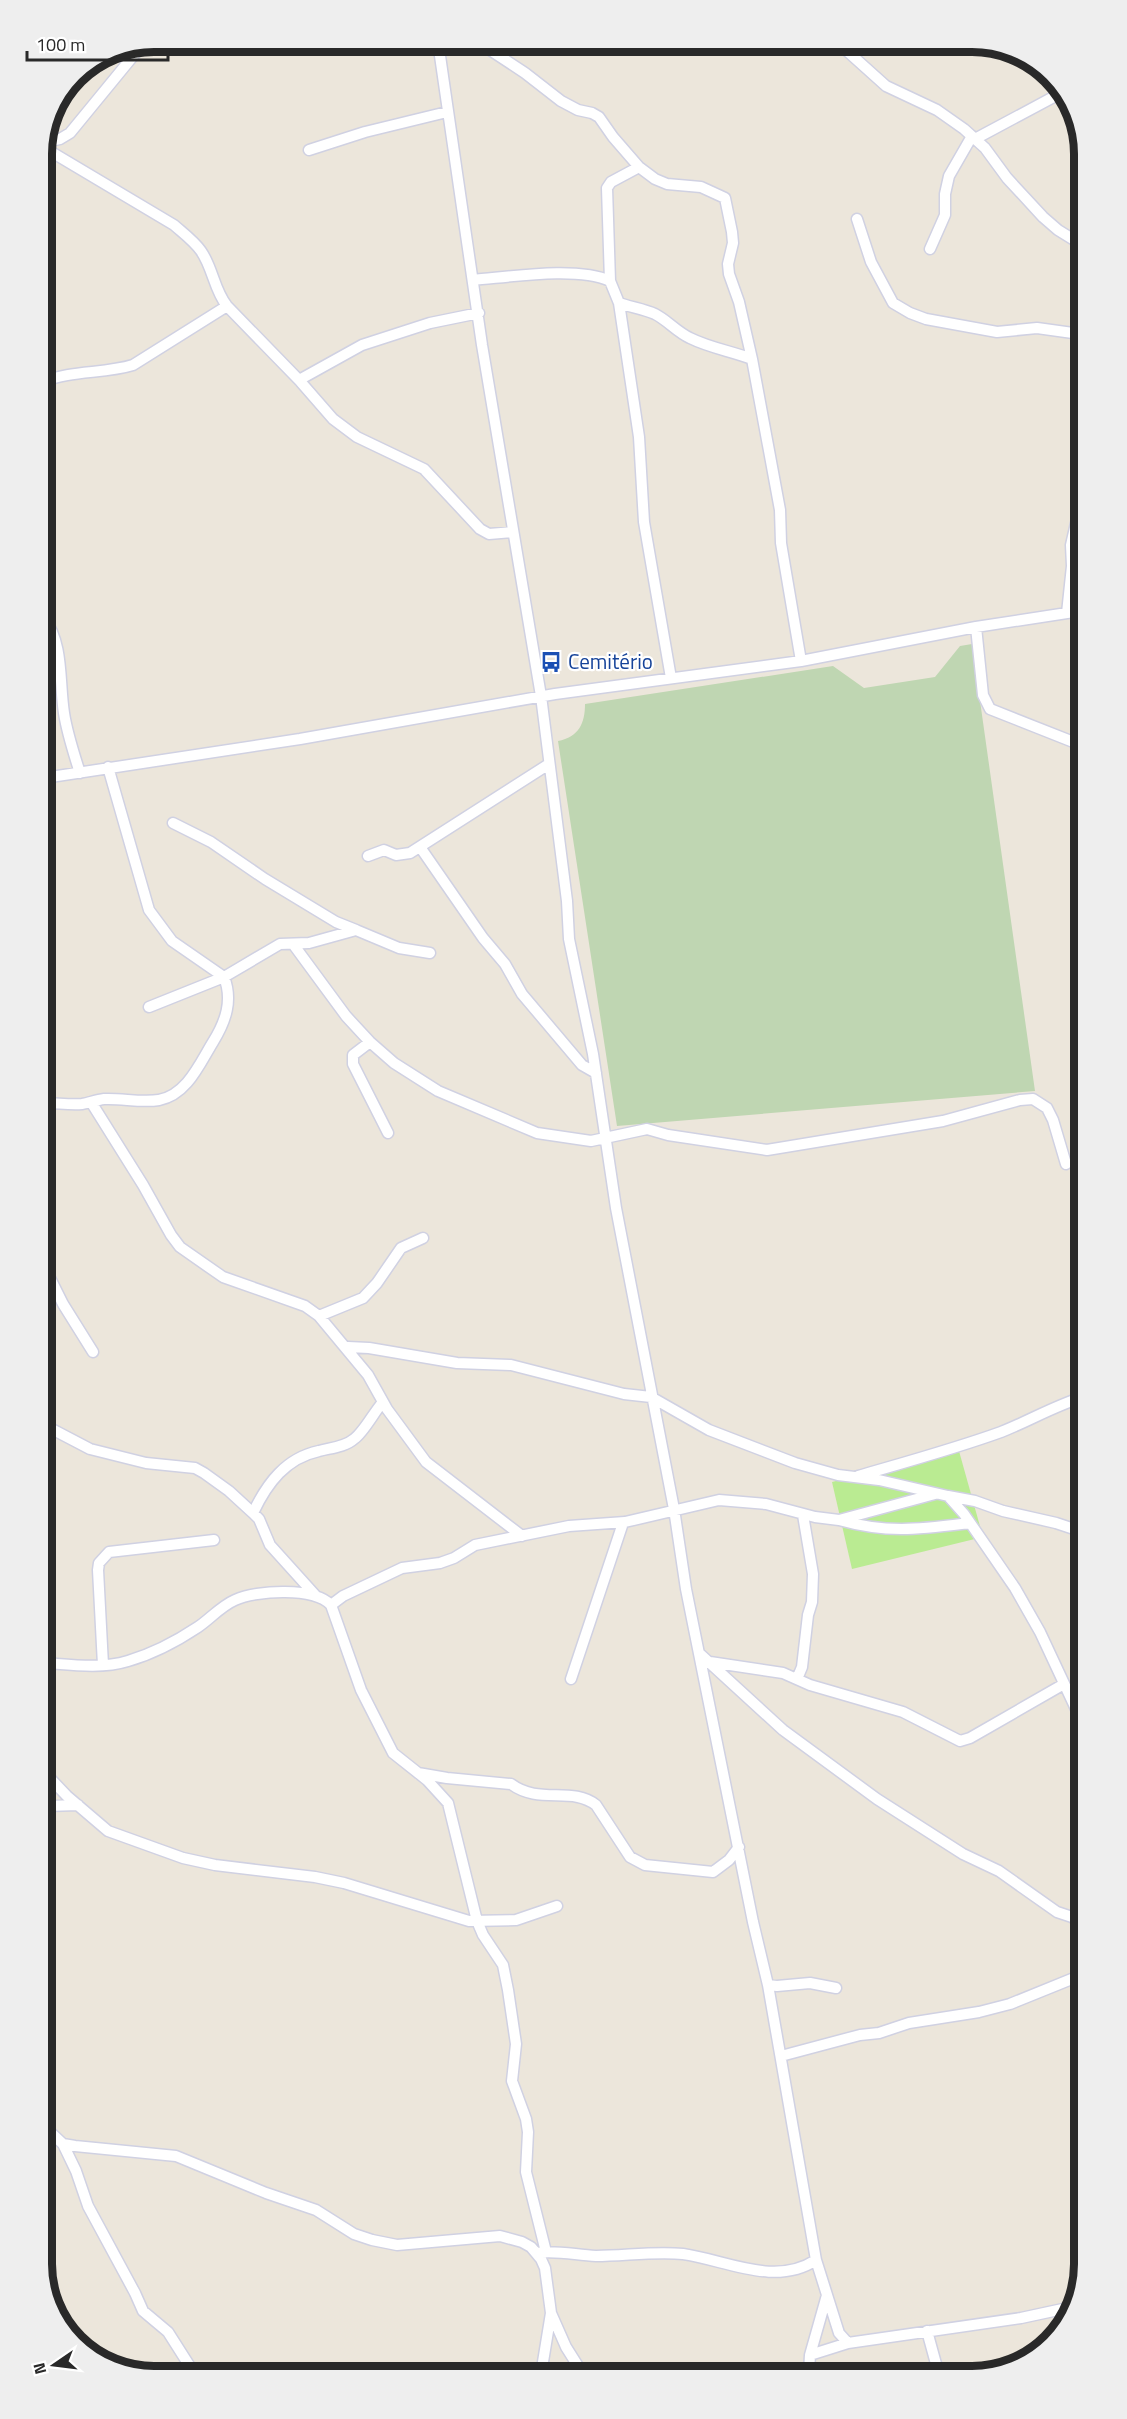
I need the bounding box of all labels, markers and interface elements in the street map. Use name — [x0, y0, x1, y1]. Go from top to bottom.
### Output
scale bar — [27, 24, 168, 62]
text: 100 m — [36, 31, 85, 58]
place label: Cemitério — [568, 645, 653, 677]
bus stop icon: Cemitério — [539, 650, 563, 674]
north arrow — [24, 2335, 84, 2395]
text: N — [26, 2360, 52, 2377]

